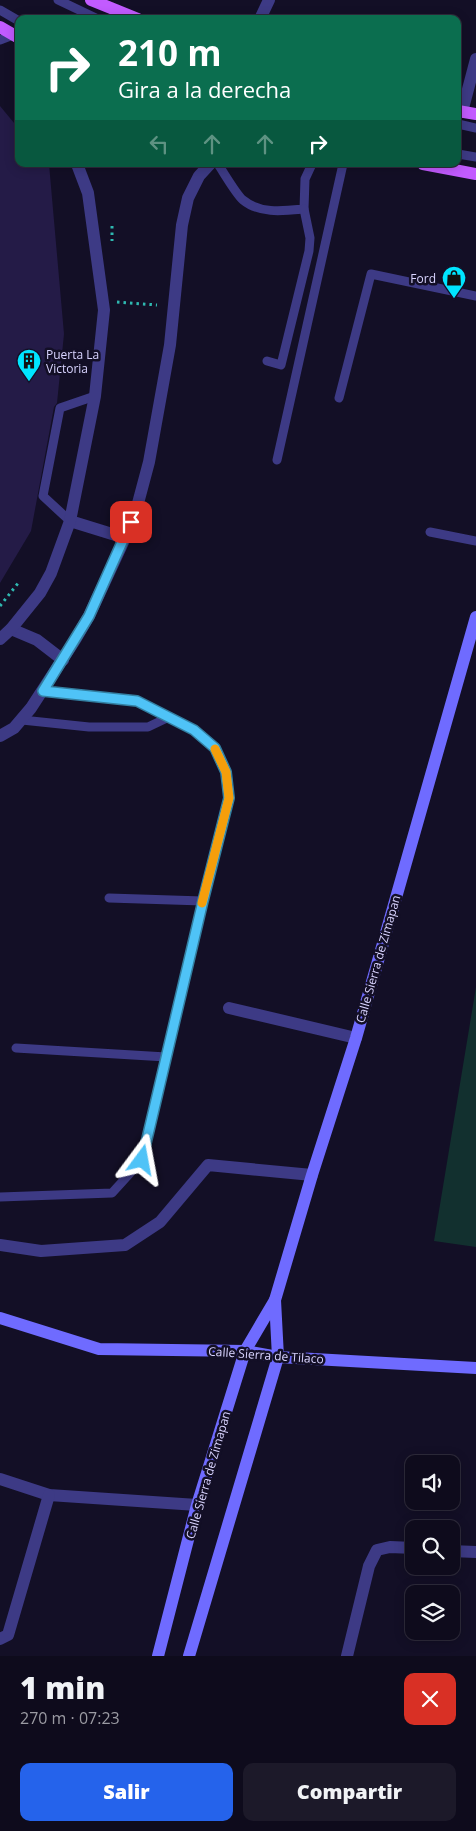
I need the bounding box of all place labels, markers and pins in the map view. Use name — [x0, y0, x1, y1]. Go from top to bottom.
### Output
shop icon: Ford — [441, 265, 467, 299]
place label: Ford — [410, 270, 436, 287]
place label: Puerta La Victoria — [46, 346, 99, 377]
building icon: Puerta La Victoria — [16, 348, 42, 382]
pin — [110, 501, 152, 543]

